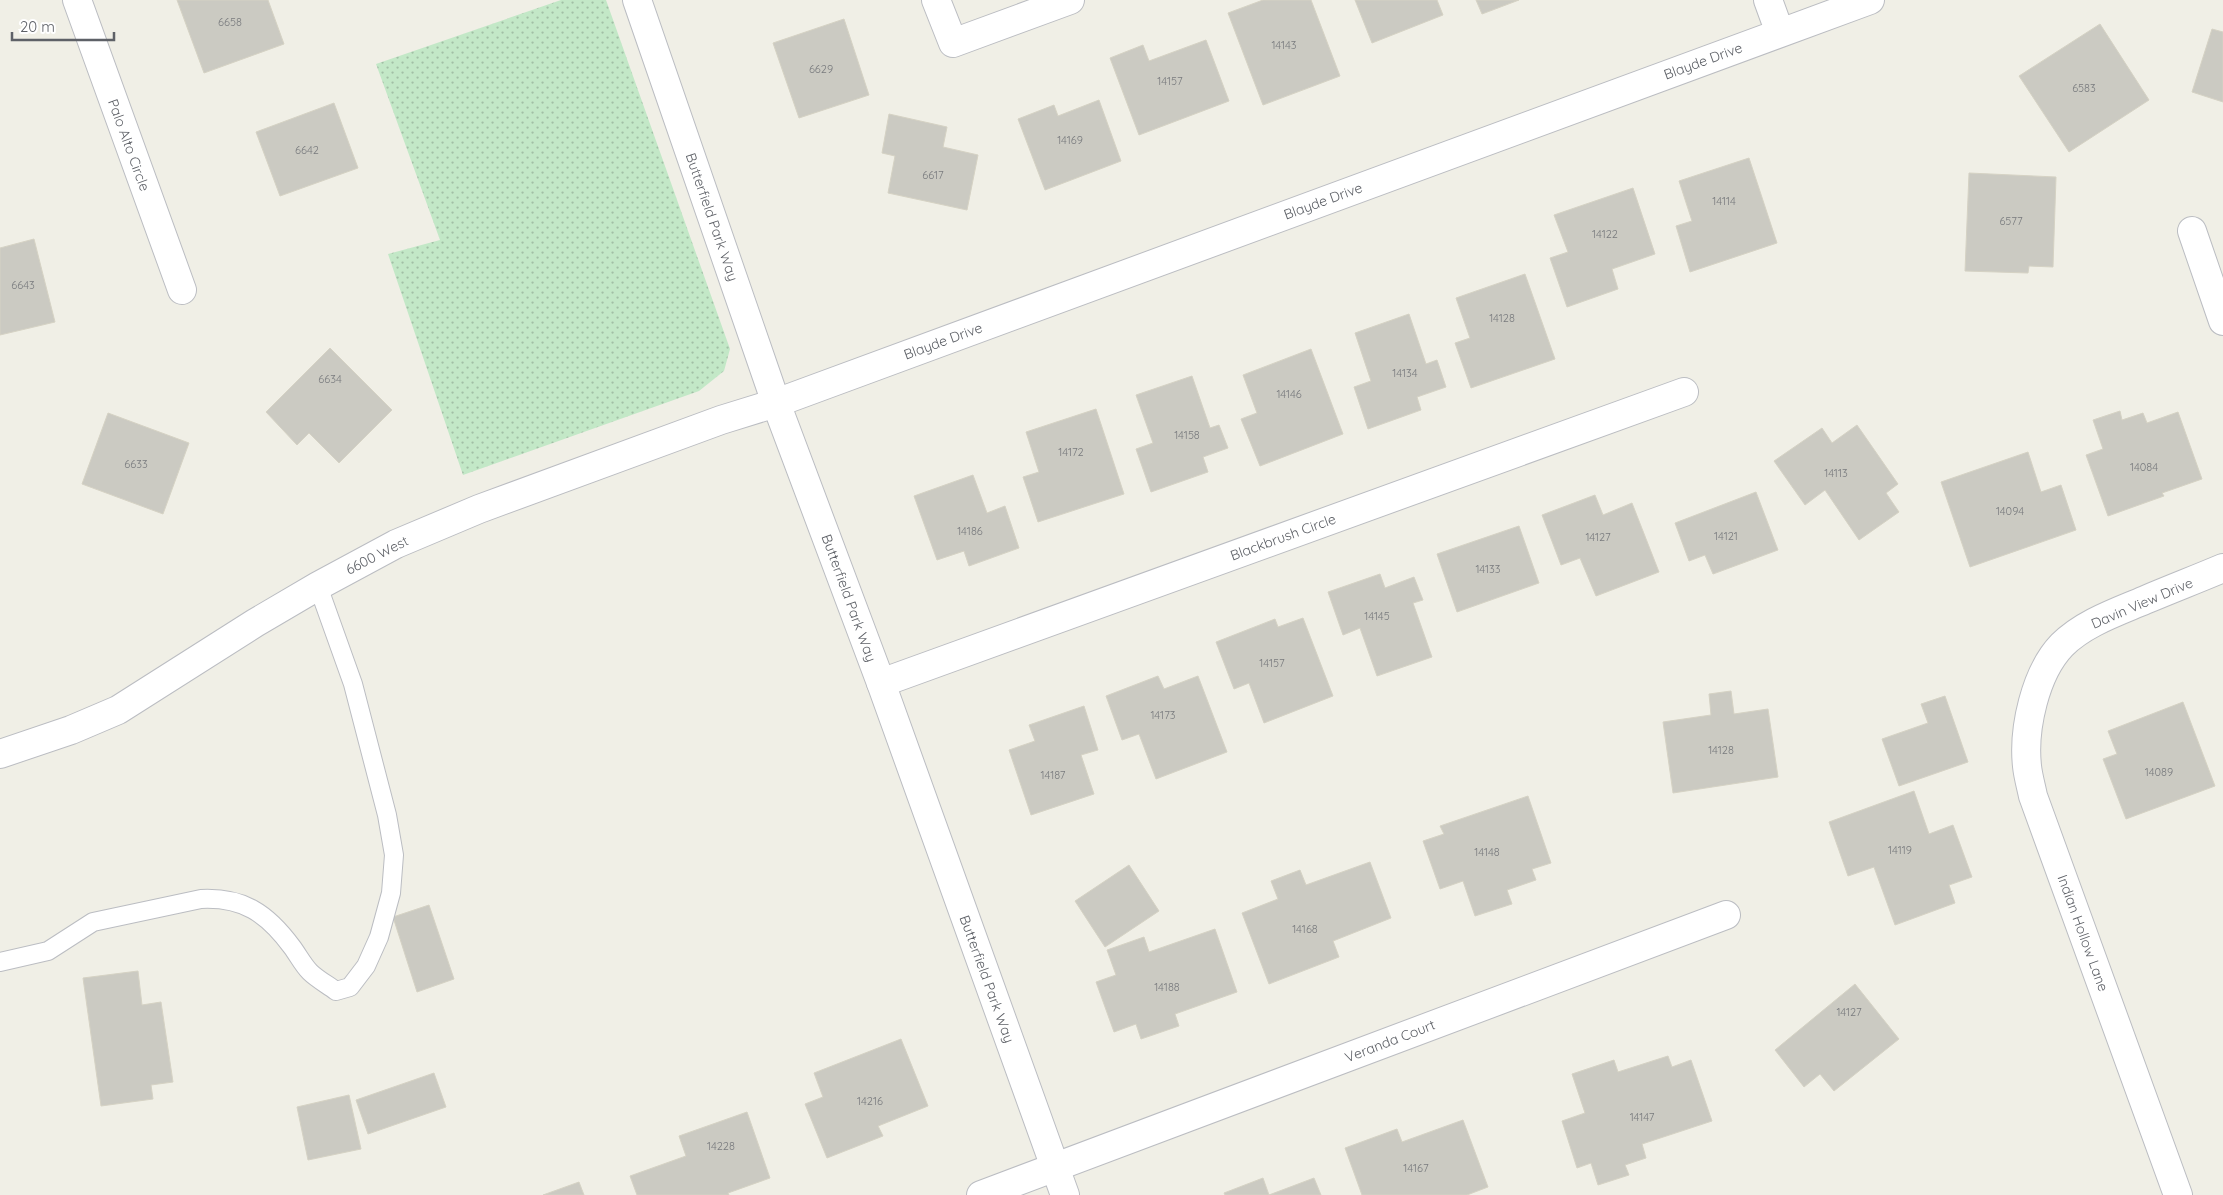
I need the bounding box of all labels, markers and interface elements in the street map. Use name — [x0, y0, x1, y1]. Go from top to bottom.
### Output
scale bar — [12, 10, 115, 42]
house number: 6658 — [218, 15, 242, 29]
text: 20 m — [20, 17, 55, 36]
house number: 14143 — [1271, 38, 1297, 52]
street label: Blayde Drive — [1661, 38, 1745, 84]
house number: 6629 — [809, 62, 833, 76]
house number: 14157 — [1157, 74, 1183, 88]
house number: 6583 — [2072, 81, 2096, 95]
street label: Palo Alto Circle — [104, 96, 154, 194]
house number: 14169 — [1057, 133, 1083, 147]
house number: 6642 — [295, 143, 319, 157]
street label: Butterfield Park Way — [682, 151, 742, 283]
house number: 6617 — [922, 168, 944, 182]
street label: Blayde Drive — [1281, 178, 1365, 224]
house number: 14114 — [1712, 194, 1736, 208]
house number: 6577 — [1999, 214, 2023, 228]
house number: 14122 — [1592, 227, 1618, 241]
house number: 6643 — [11, 278, 35, 292]
house number: 14128 — [1489, 311, 1515, 325]
street label: Blayde Drive — [901, 318, 985, 364]
house number: 14134 — [1392, 366, 1418, 380]
house number: 6634 — [318, 372, 342, 386]
house number: 14146 — [1276, 387, 1302, 401]
house number: 14158 — [1174, 428, 1200, 442]
house number: 14172 — [1058, 445, 1084, 459]
house number: 6633 — [124, 457, 148, 471]
house number: 14084 — [2130, 460, 2158, 474]
house number: 14113 — [1824, 466, 1848, 480]
house number: 14094 — [1996, 504, 2024, 518]
street label: Blackbrush Circle — [1228, 510, 1338, 564]
house number: 14186 — [957, 524, 983, 538]
house number: 14121 — [1714, 529, 1738, 543]
house number: 14127 — [1585, 530, 1611, 544]
street label: 6600 West — [343, 531, 412, 578]
street label: Butterfield Park Way — [818, 532, 880, 664]
house number: 14133 — [1475, 562, 1501, 576]
street label: Davin View Drive — [2088, 573, 2196, 633]
house number: 14145 — [1364, 609, 1390, 623]
house number: 14157 — [1259, 656, 1285, 670]
house number: 14173 — [1150, 708, 1176, 722]
house number: 14128 — [1708, 743, 1734, 757]
house number: 14089 — [2145, 765, 2173, 779]
house number: 14187 — [1041, 768, 1066, 782]
house number: 14119 — [1888, 843, 1912, 857]
house number: 14148 — [1474, 845, 1500, 859]
street label: Indian Hollow Lane — [2054, 872, 2113, 994]
street label: Butterfield Park Way — [956, 913, 1018, 1045]
house number: 14168 — [1292, 922, 1318, 936]
house number: 14188 — [1154, 980, 1180, 994]
house number: 14127 — [1836, 1005, 1862, 1019]
street label: Veranda Court — [1342, 1015, 1438, 1066]
house number: 14216 — [857, 1094, 883, 1108]
house number: 14147 — [1630, 1110, 1655, 1124]
house number: 14228 — [707, 1139, 735, 1153]
house number: 14167 — [1403, 1161, 1429, 1175]

